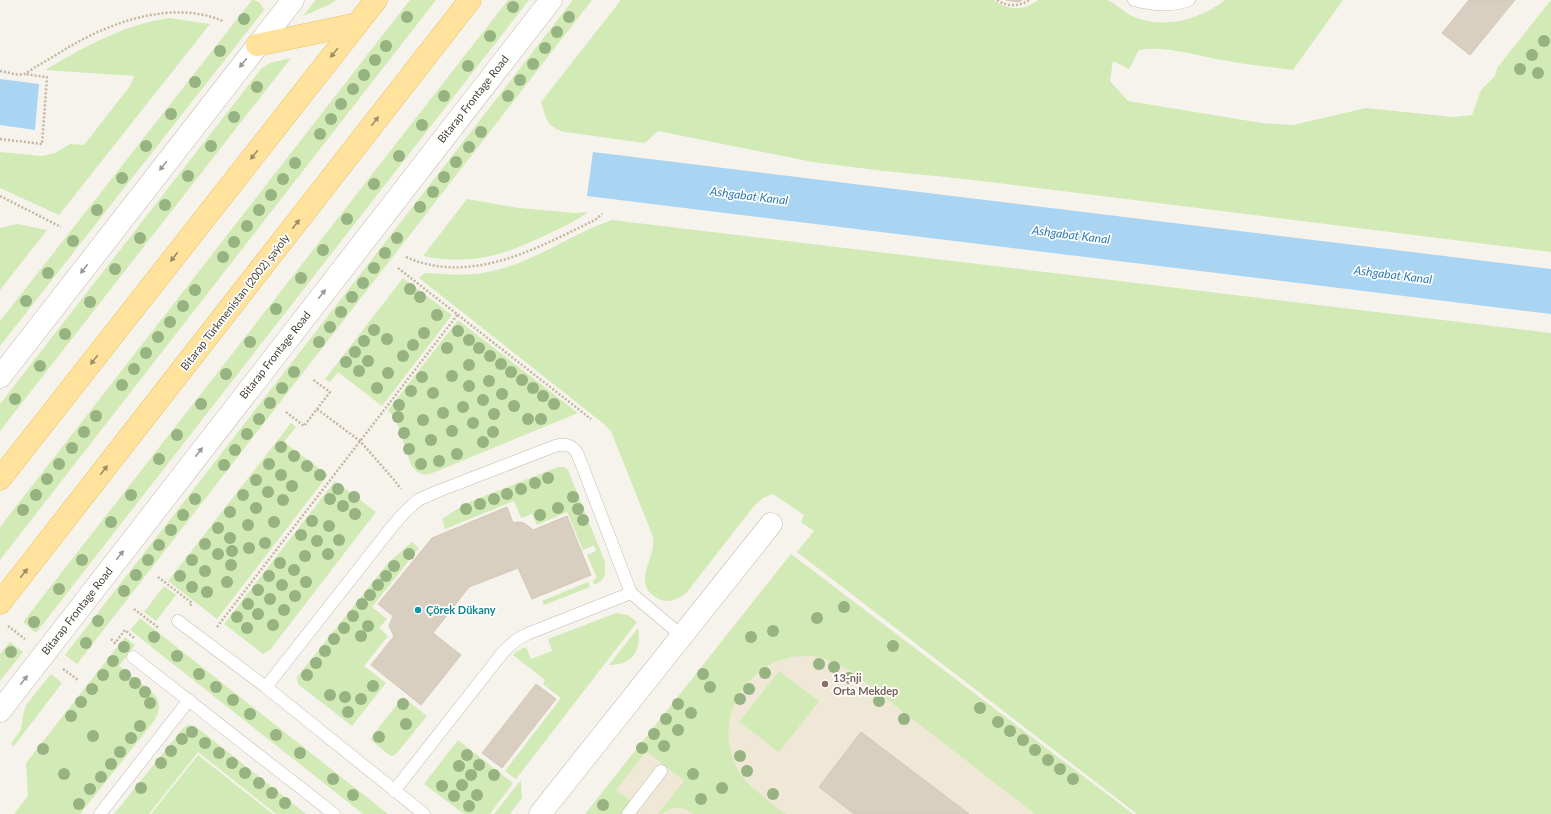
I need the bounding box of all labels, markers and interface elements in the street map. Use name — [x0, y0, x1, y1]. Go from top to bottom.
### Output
one-way arrow — [330, 47, 339, 58]
street label: Bitarap Frontage Road — [434, 52, 511, 145]
one-way arrow — [239, 58, 247, 69]
one-way arrow — [371, 116, 380, 127]
one-way arrow — [250, 150, 258, 161]
one-way arrow — [159, 161, 168, 172]
water label: Ashgabat Kanal — [708, 183, 789, 208]
one-way arrow — [291, 219, 299, 229]
water label: Ashgabat Kanal — [1030, 222, 1111, 247]
street label: Bitarap Türkmenistan (2002) şaýoly — [177, 231, 292, 372]
one-way arrow — [170, 252, 178, 263]
water label: Ashgabat Kanal — [1352, 262, 1433, 287]
one-way arrow — [80, 264, 88, 275]
one-way arrow — [318, 288, 326, 299]
street label: Bitarap Frontage Road — [236, 308, 313, 401]
one-way arrow — [89, 354, 98, 365]
one-way arrow — [195, 446, 204, 457]
one-way arrow — [100, 465, 108, 476]
one-way arrow — [116, 549, 124, 560]
street label: Bitarap Frontage Road — [38, 564, 115, 657]
one-way arrow — [20, 567, 28, 578]
place label: Çörek Dükany — [426, 603, 496, 616]
marker: Çörek Dükany — [413, 605, 423, 615]
place label: 13-nji Orta Mekdep — [833, 671, 898, 697]
one-way arrow — [20, 675, 28, 686]
marker: 13-nji Orta Mekdep — [820, 679, 830, 689]

